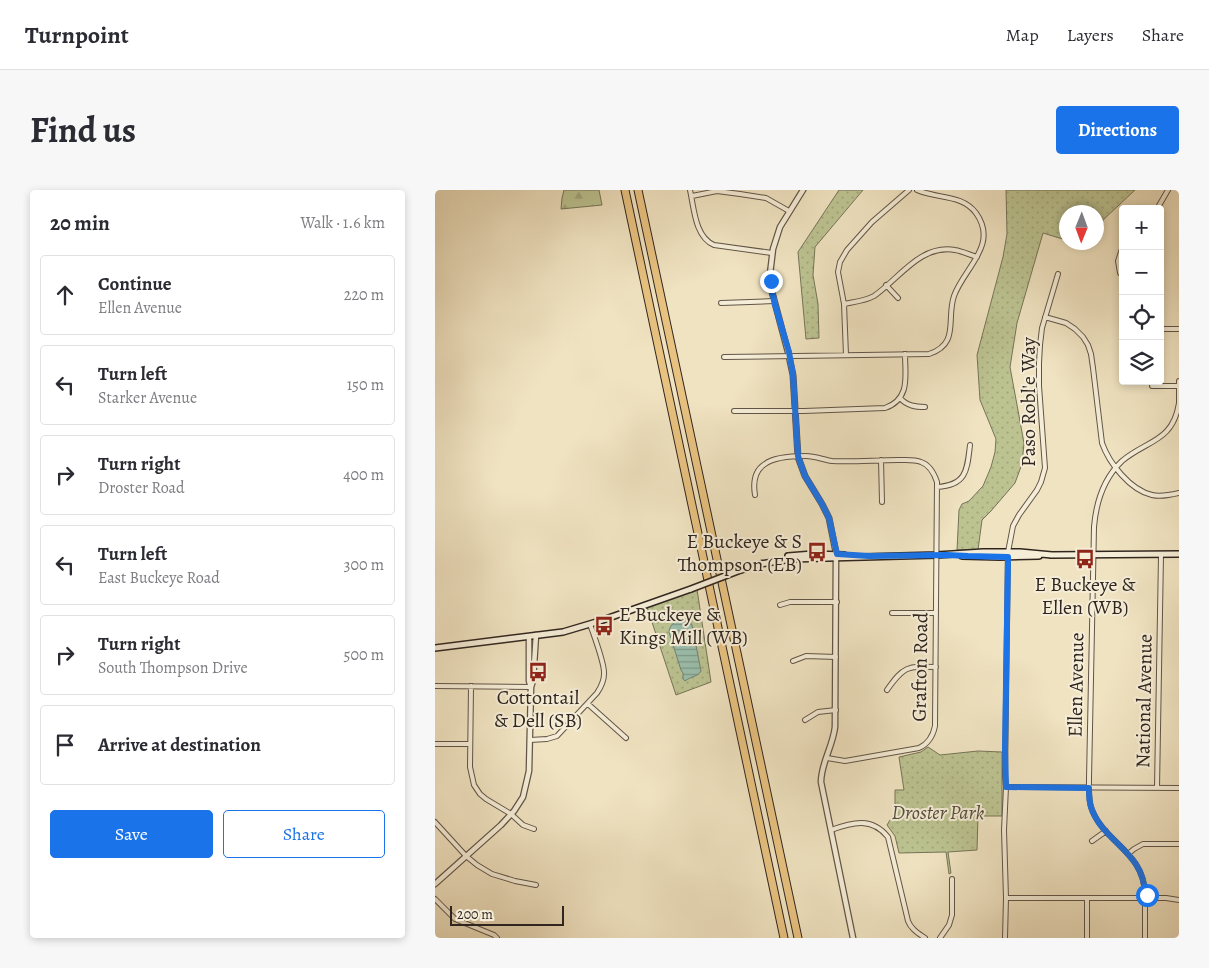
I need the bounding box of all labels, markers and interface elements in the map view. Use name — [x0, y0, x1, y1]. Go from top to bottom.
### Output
text: Turnpoint — [25, 19, 129, 51]
text: Map — [1006, 23, 1039, 47]
text: Layers — [1067, 23, 1114, 47]
text: Share — [1142, 23, 1184, 47]
text: Find us — [30, 106, 136, 154]
button: Directions — [1056, 106, 1179, 154]
north arrow — [1059, 205, 1104, 250]
map controls — [1119, 205, 1164, 385]
button: + — [1119, 205, 1164, 250]
text: 20 min — [50, 209, 110, 237]
text: Walk · 1.6 km — [300, 212, 385, 234]
button: − — [1119, 250, 1164, 295]
route end — [760, 270, 783, 293]
text: Continue — [98, 271, 172, 297]
icon: ahead — [51, 281, 79, 309]
text: 220 m — [344, 284, 384, 306]
button: locate — [1119, 295, 1164, 340]
text: Ellen Avenue — [98, 297, 182, 319]
street label: Paso Robl'e Way — [1015, 336, 1042, 467]
button: layers — [1119, 340, 1164, 385]
text: Turn left — [98, 361, 167, 387]
icon: left — [51, 371, 79, 399]
text: 150 m — [347, 374, 384, 396]
text: Starker Avenue — [98, 387, 197, 409]
text: Turn right — [98, 451, 180, 477]
icon: right — [51, 461, 79, 489]
text: 400 m — [343, 464, 384, 486]
text: Droster Road — [98, 477, 185, 499]
place label: E Buckeye & S Thompson (EB) — [677, 528, 802, 578]
text: Turn left — [98, 541, 167, 567]
bus stop icon: E Buckeye & S Thompson (EB) — [806, 541, 828, 563]
bus stop icon: E Buckeye & Ellen (WB) — [1074, 548, 1096, 570]
icon: left — [51, 551, 79, 579]
text: 300 m — [344, 554, 384, 576]
text: East Buckeye Road — [98, 567, 220, 589]
place label: E Buckeye & Ellen (WB) — [1034, 571, 1137, 621]
place label: E Buckeye & Kings Mill (WB) — [619, 601, 748, 651]
street label: Grafton Road — [906, 612, 934, 722]
bus stop icon: E Buckeye & Kings Mill (WB) — [593, 615, 615, 637]
text: Turn right — [98, 631, 180, 657]
street label: Ellen Avenue — [1062, 632, 1090, 738]
street label: National Avenue — [1129, 634, 1159, 768]
icon: right — [51, 641, 79, 669]
text: 500 m — [344, 644, 384, 666]
text: South Thompson Drive — [98, 657, 248, 679]
bus stop icon: Cottontail & Dell (SB) — [527, 661, 549, 683]
place label: Cottontail & Dell (SB) — [494, 684, 582, 734]
icon: arrive — [51, 731, 79, 759]
text: Arrive at destination — [98, 732, 261, 758]
park label: Droster Park — [892, 799, 984, 826]
button: Save — [50, 810, 213, 858]
button: Share — [223, 810, 385, 858]
route start — [1136, 884, 1159, 907]
scale bar — [450, 903, 564, 926]
text: 200 m — [457, 905, 493, 924]

